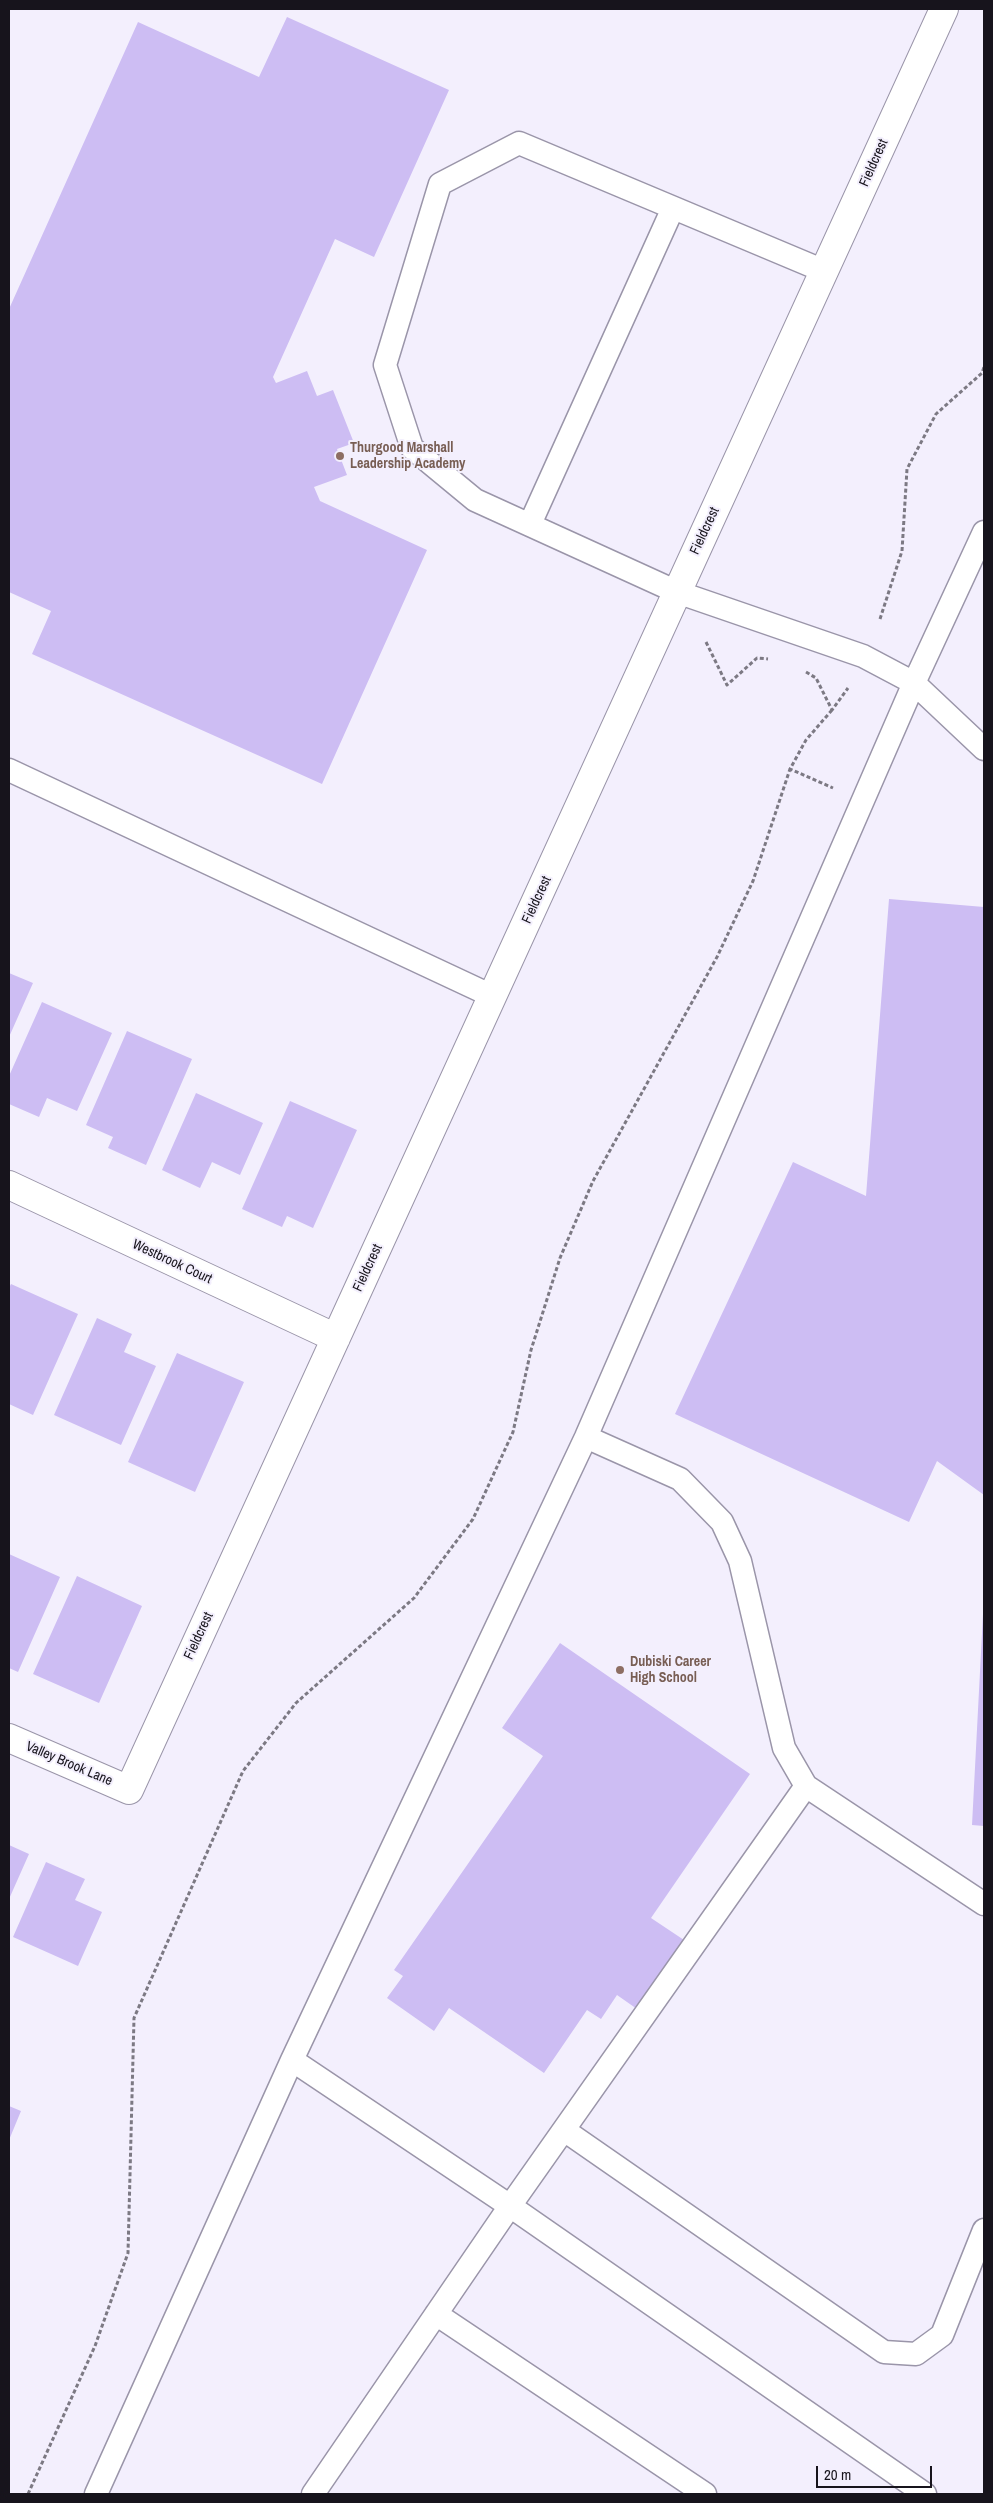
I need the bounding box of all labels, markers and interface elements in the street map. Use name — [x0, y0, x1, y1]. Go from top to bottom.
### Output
street label: Fieldcrest — [856, 137, 892, 189]
place label: Thurgood Marshall Leadership Academy — [350, 440, 465, 472]
marker: Thurgood Marshall Leadership Academy — [334, 450, 346, 462]
street label: Fieldcrest — [687, 505, 723, 557]
street label: Fieldcrest — [519, 874, 555, 926]
street label: Westbrook Court — [130, 1236, 214, 1288]
street label: Fieldcrest — [350, 1242, 386, 1294]
street label: Fieldcrest — [181, 1610, 217, 1662]
place label: Dubiski Career High School — [630, 1654, 711, 1686]
marker: Dubiski Career High School — [614, 1664, 626, 1676]
street label: Valley Brook Lane — [23, 1738, 115, 1790]
scale bar — [818, 2456, 934, 2488]
text: 20 m — [824, 2464, 851, 2485]

